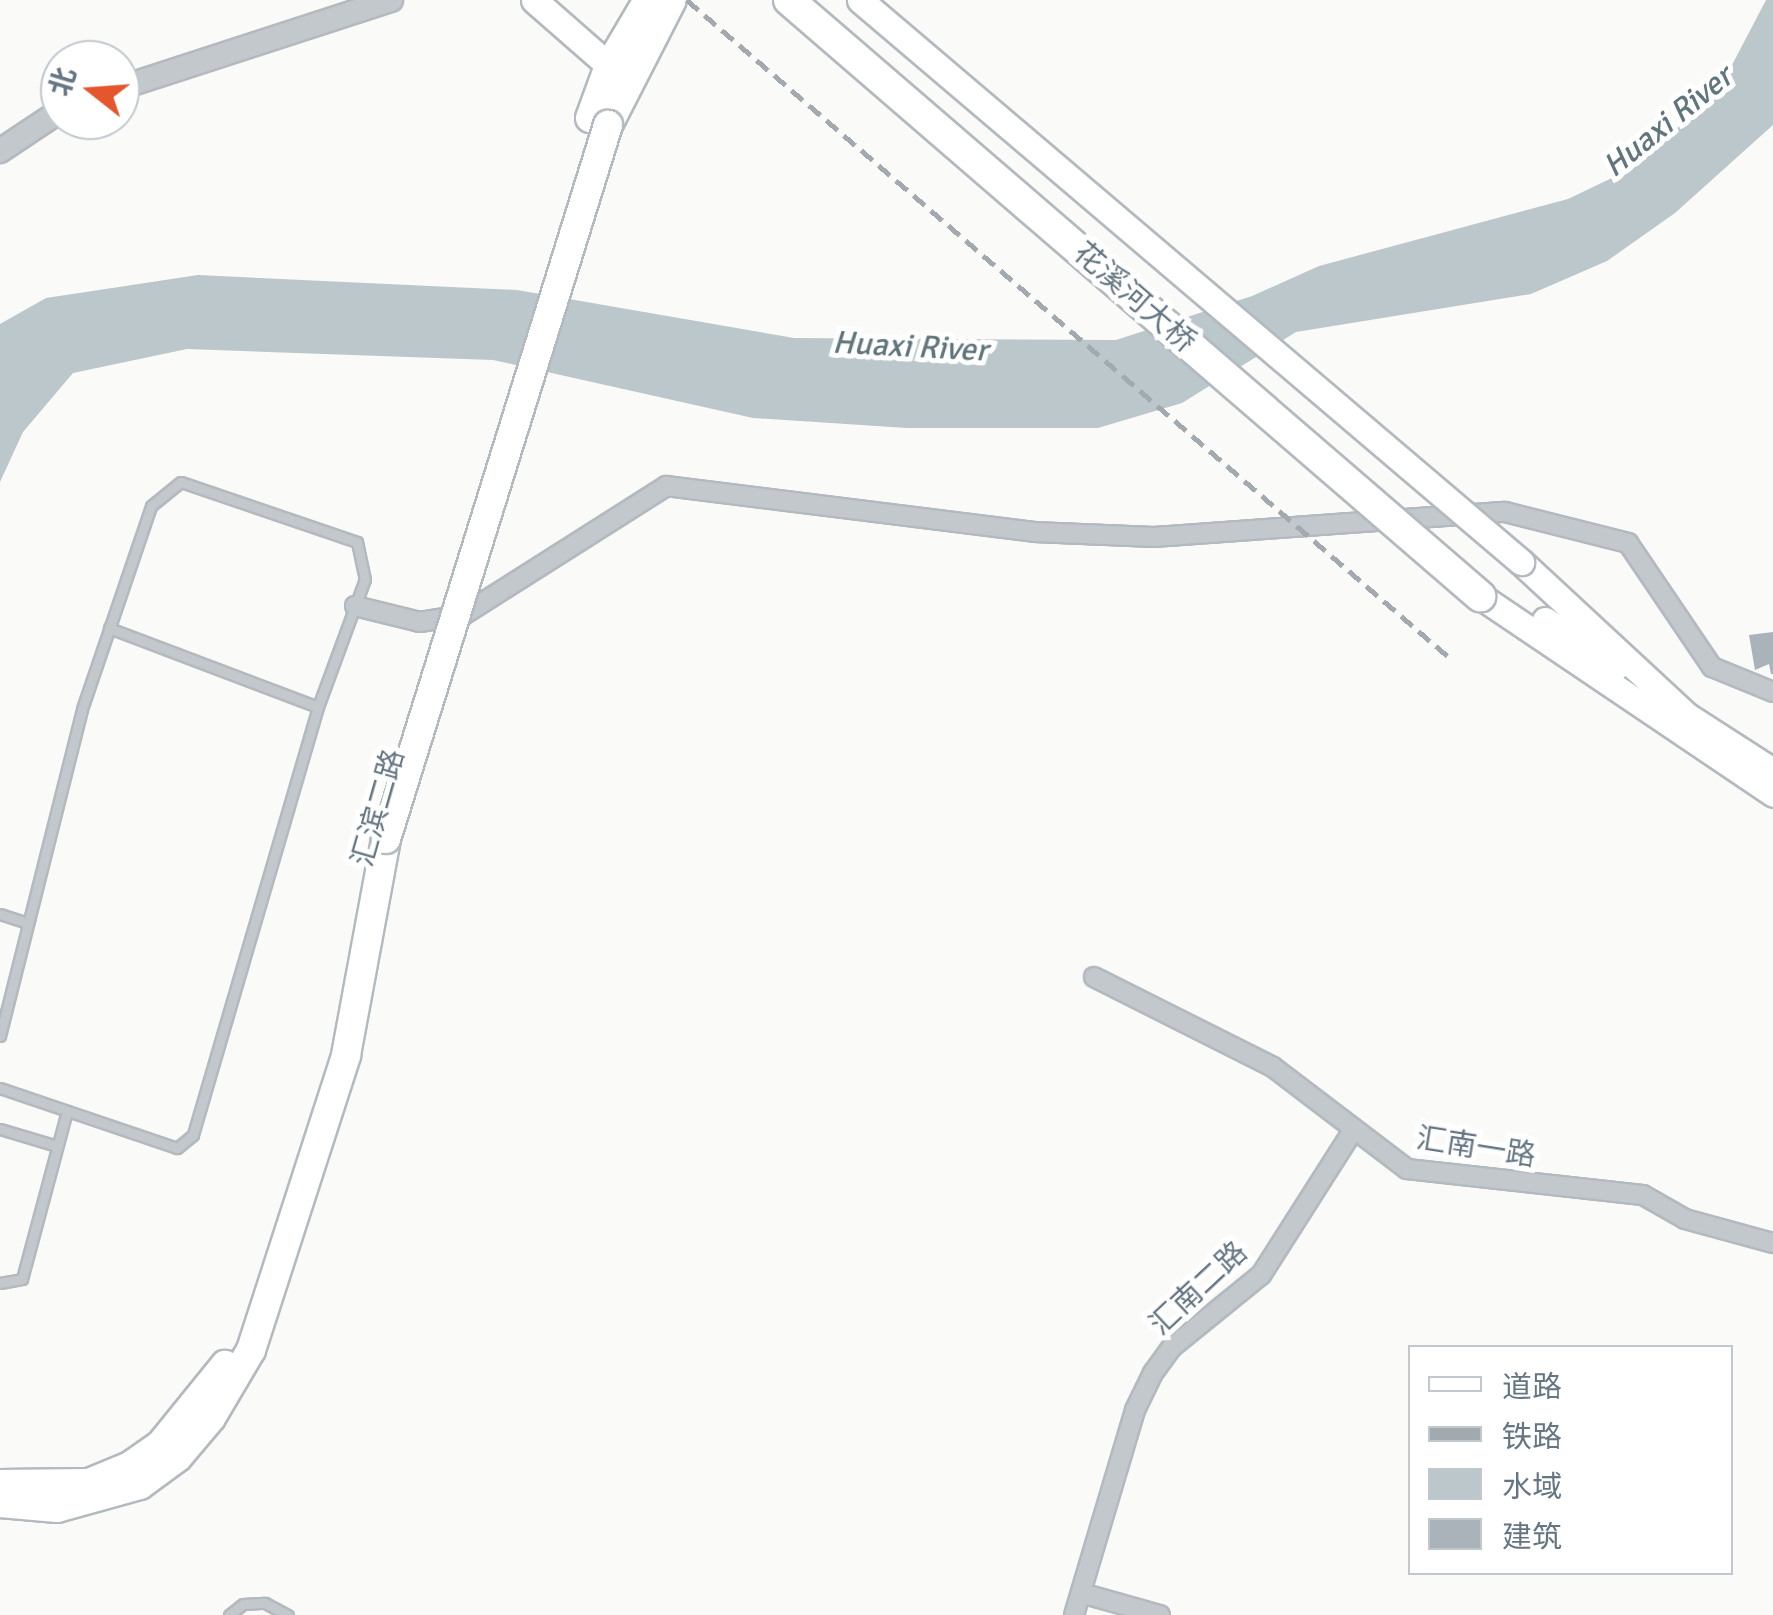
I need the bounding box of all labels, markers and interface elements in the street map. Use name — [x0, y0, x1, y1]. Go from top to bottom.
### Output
north arrow — [40, 40, 140, 140]
water label: Huaxi River — [1596, 58, 1740, 186]
text: 北 — [43, 63, 84, 100]
street label: 花溪河大桥 — [1066, 235, 1202, 361]
water label: Huaxi River — [831, 324, 989, 370]
street label: 汇滨二路 — [345, 745, 413, 871]
street label: 汇南一路 — [1414, 1121, 1538, 1175]
street label: 汇南二路 — [1143, 1235, 1255, 1343]
legend — [1408, 1345, 1733, 1575]
text: 道路 — [1502, 1369, 1562, 1406]
text: 铁路 — [1502, 1419, 1562, 1456]
text: 水域 — [1502, 1469, 1562, 1506]
text: 建筑 — [1502, 1519, 1562, 1556]

